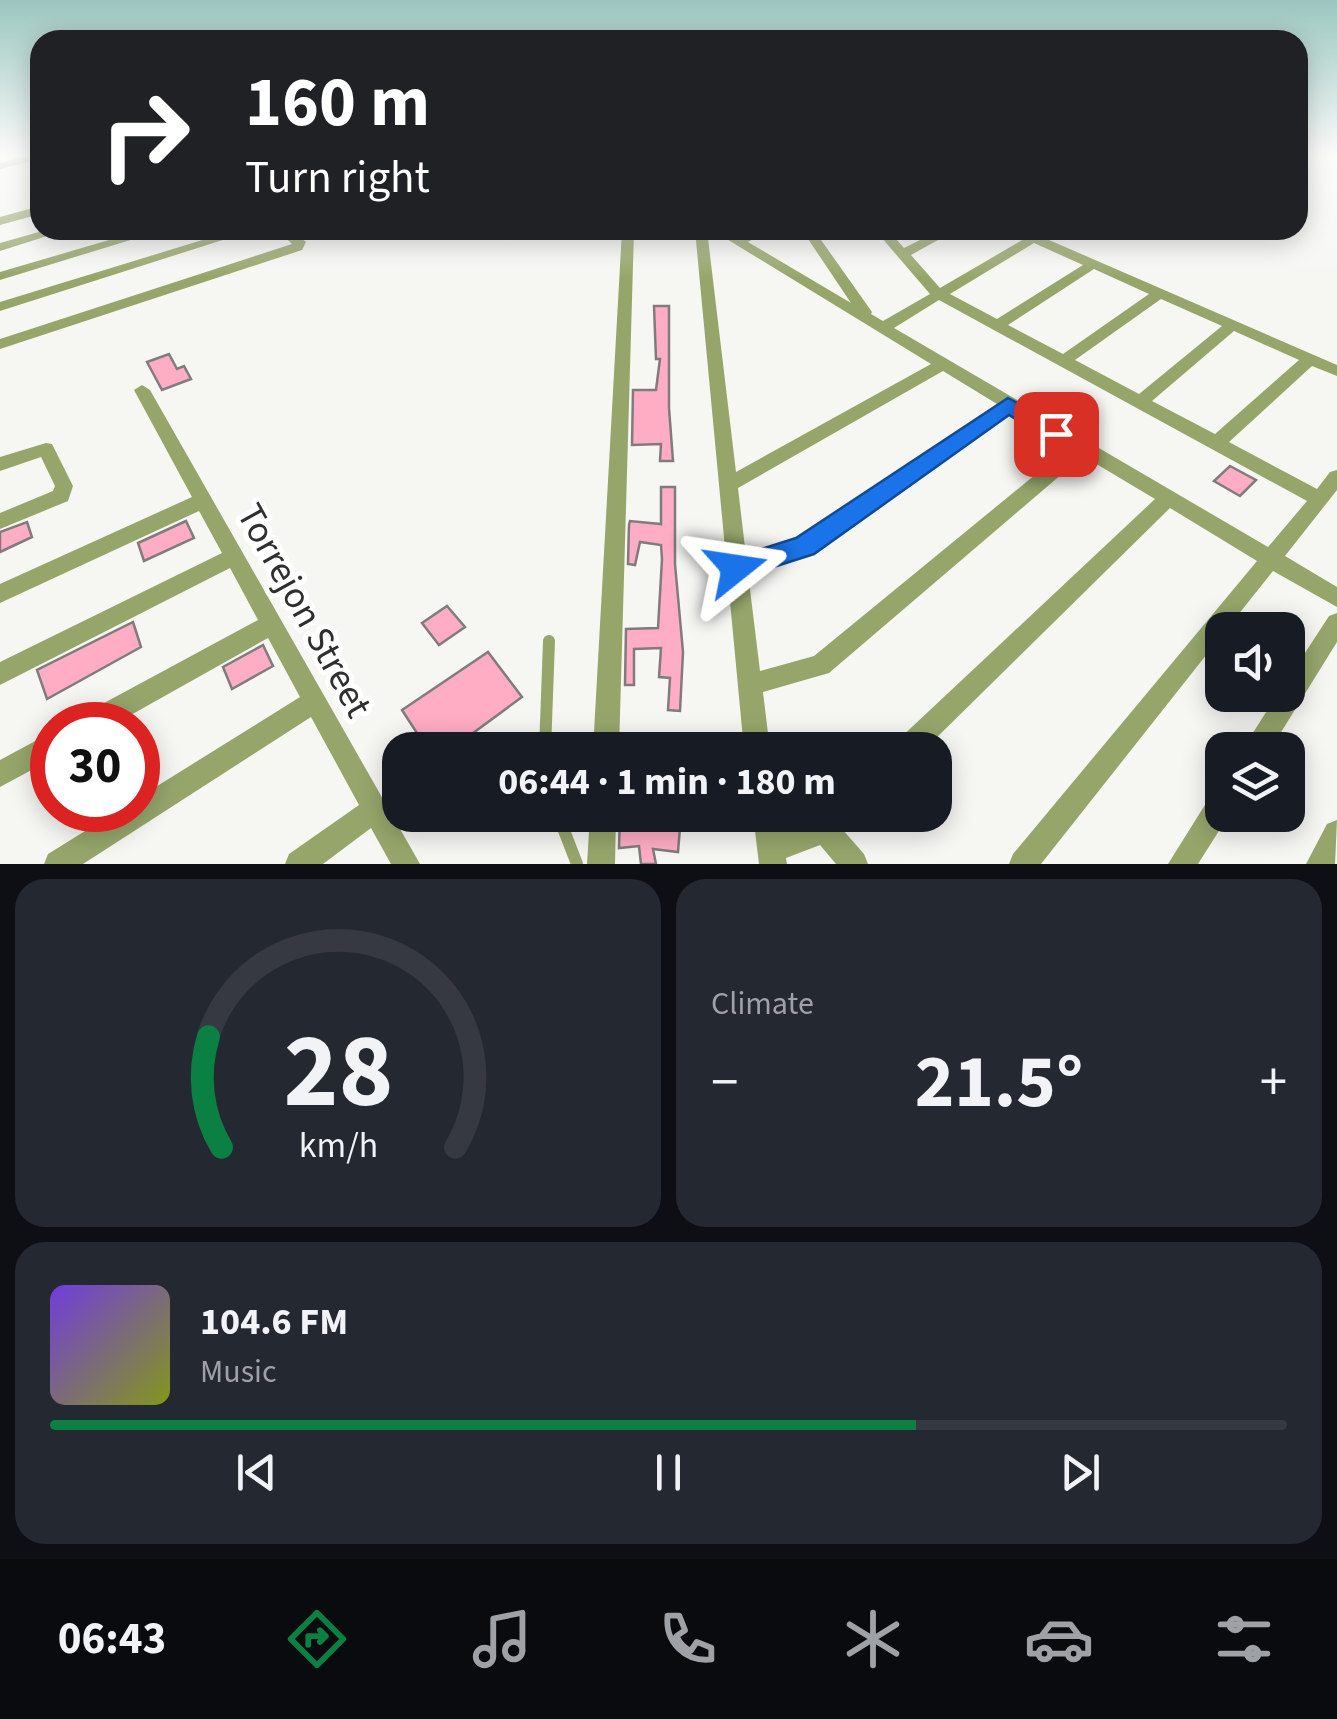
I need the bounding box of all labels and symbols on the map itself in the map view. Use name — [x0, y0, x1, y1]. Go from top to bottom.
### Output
pin — [1014, 392, 1099, 477]
street label: Torrejon Street — [223, 494, 385, 727]
position arrow — [684, 516, 788, 620]
speed limit sign: 30 — [30, 702, 160, 832]

